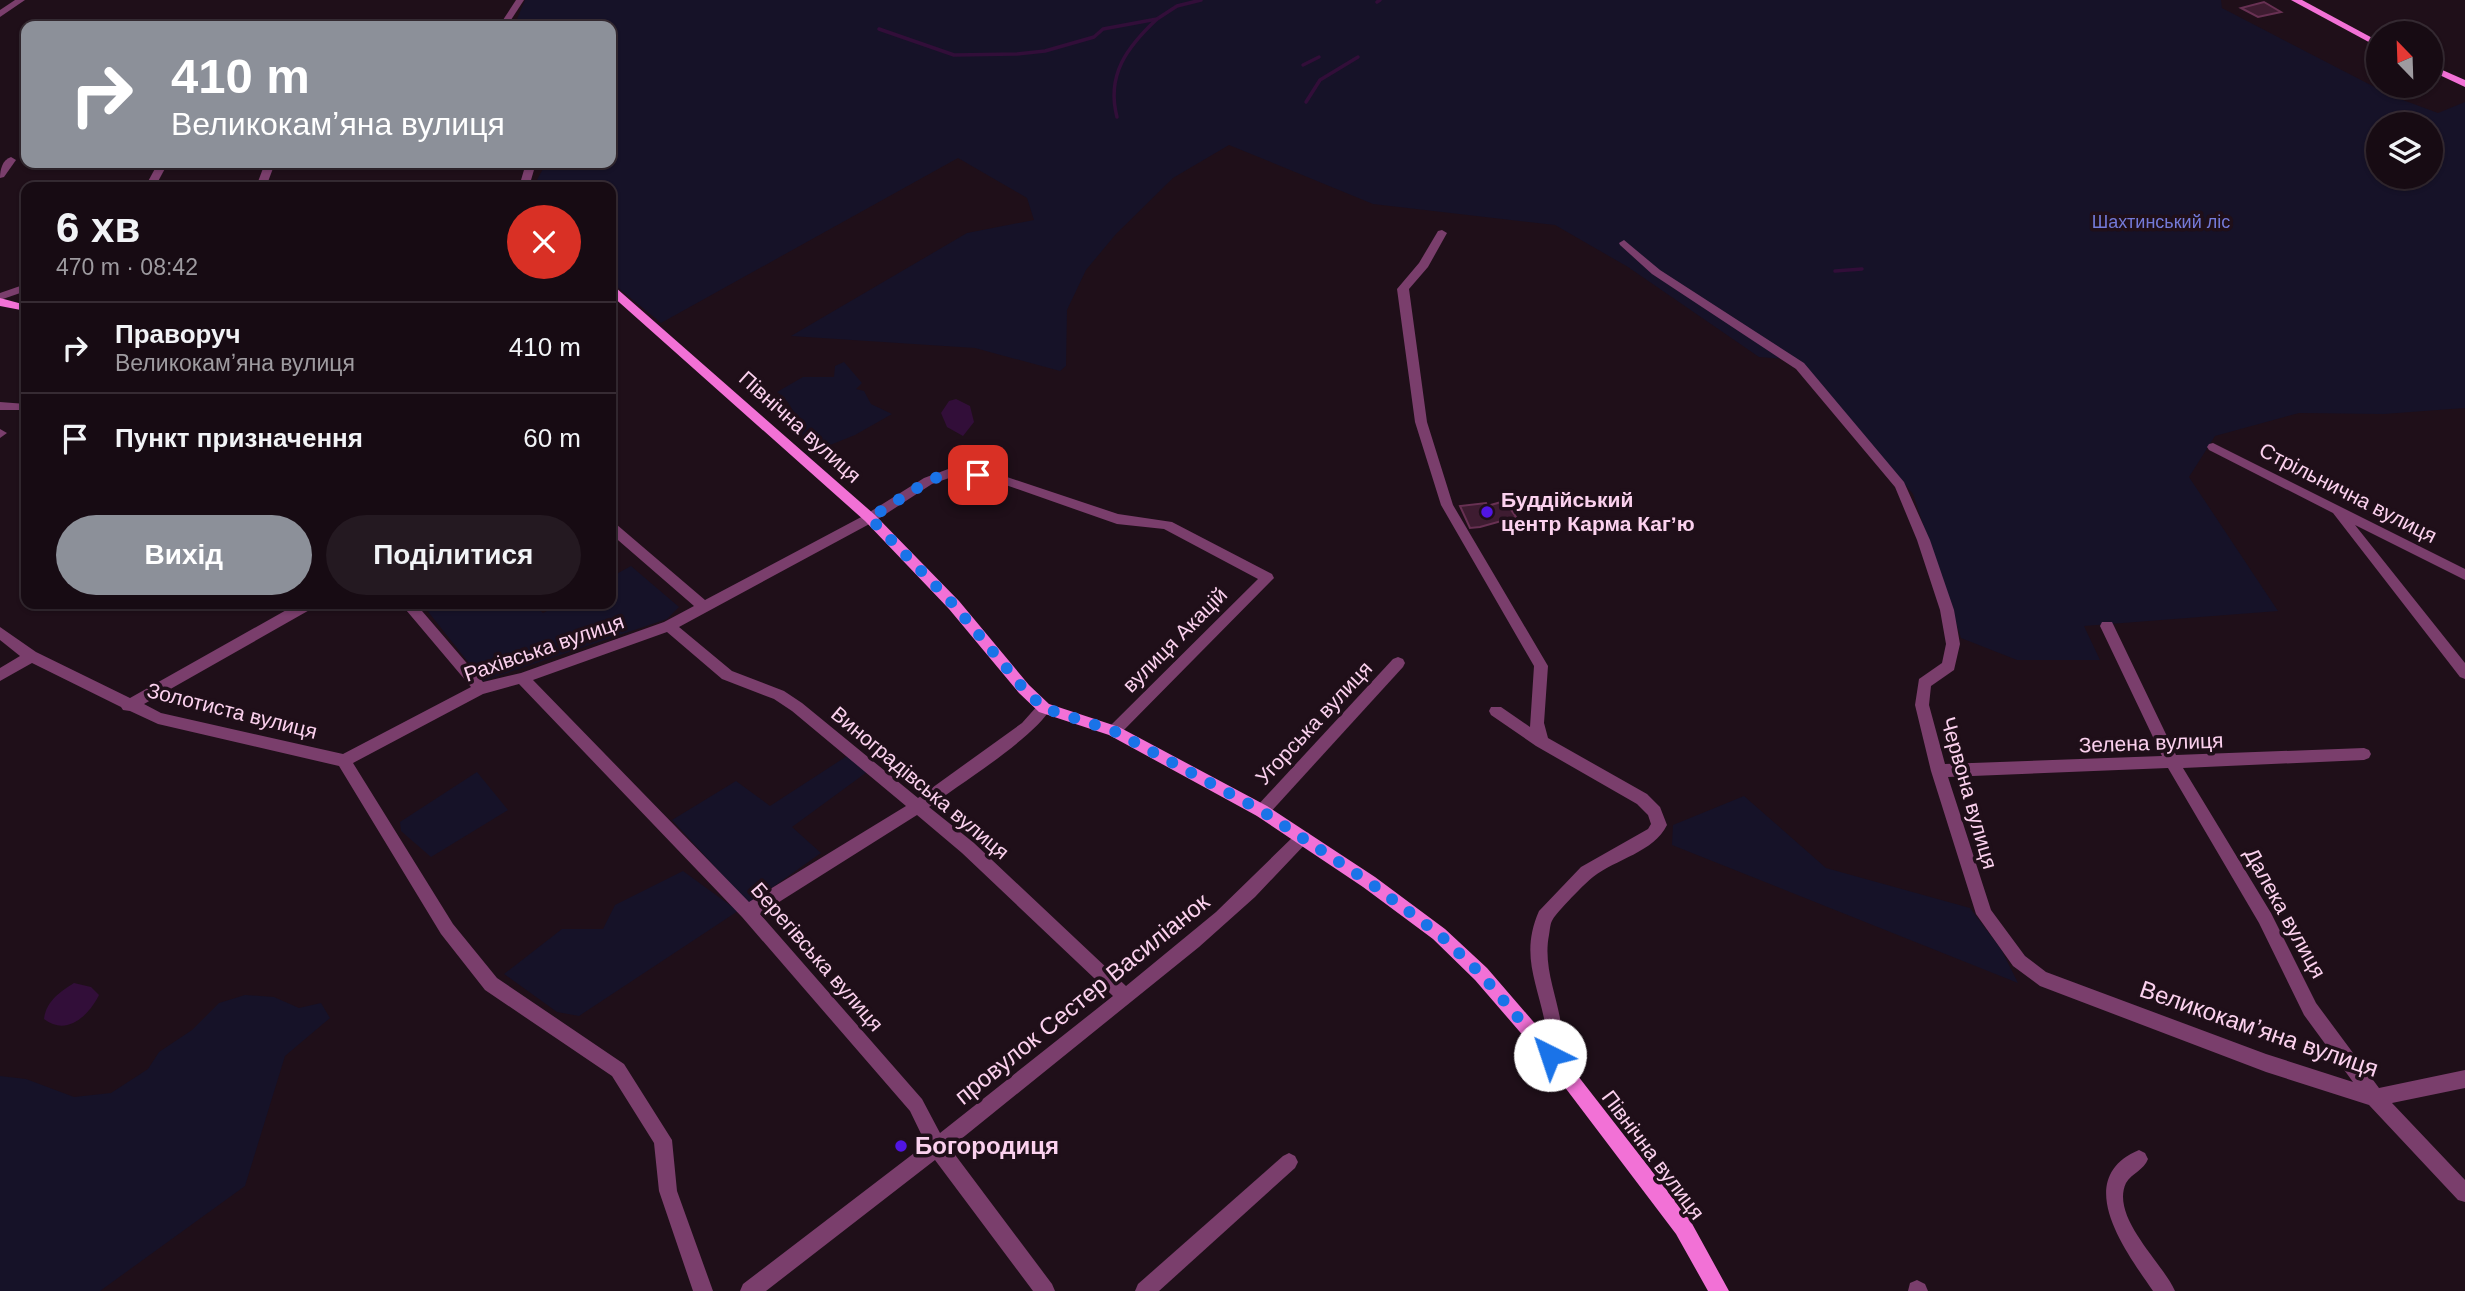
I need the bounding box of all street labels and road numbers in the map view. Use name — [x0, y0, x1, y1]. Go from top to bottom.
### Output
street label: Північна вулиця — [735, 366, 866, 487]
street label: Стрільнична вулиця — [2256, 438, 2441, 547]
street label: вулиця Акацій — [1118, 583, 1231, 696]
street label: Рахівська вулиця — [461, 609, 627, 686]
street label: Угорська вулиця — [1251, 656, 1376, 789]
street label: Золотиста вулиця — [145, 678, 320, 743]
street label: Виноградівська вулиця — [827, 702, 1014, 864]
street label: Червона вулиця — [1937, 714, 2002, 872]
street label: Зелена вулиця — [2078, 728, 2224, 757]
street label: Далека вулиця — [2240, 844, 2331, 982]
street label: Берегівська вулиця — [747, 878, 888, 1035]
street label: провулок Сестер Василіанок — [949, 887, 1215, 1110]
street label: Великокамʼяна вулиця — [2136, 975, 2382, 1082]
street label: Північна вулиця — [1597, 1086, 1709, 1224]

